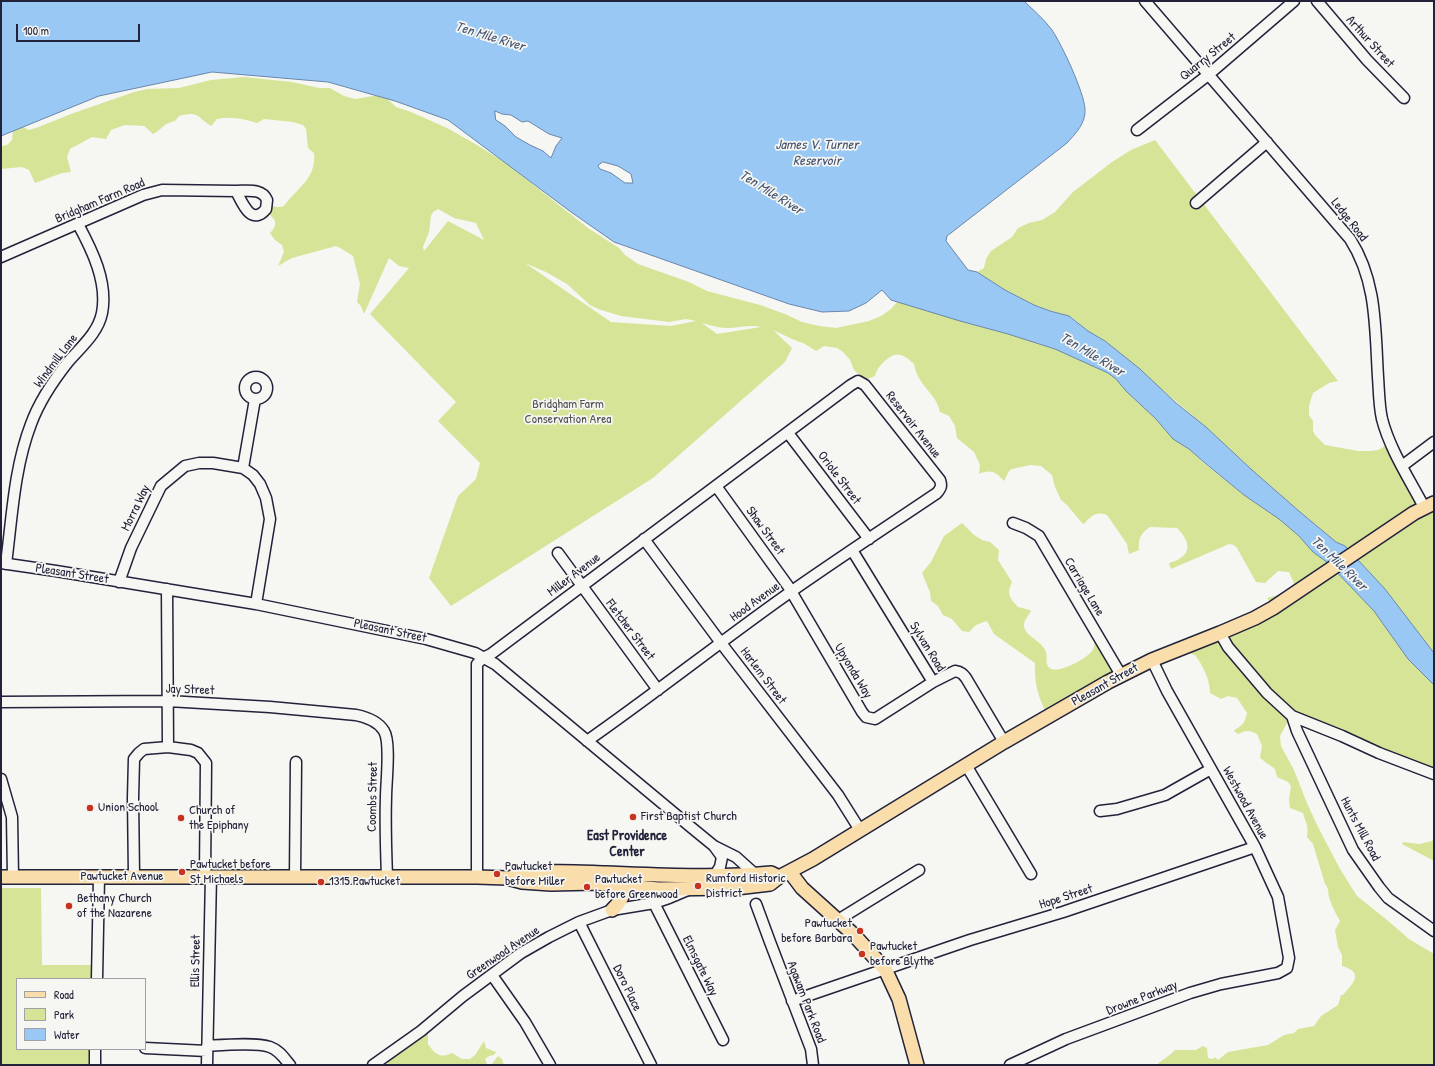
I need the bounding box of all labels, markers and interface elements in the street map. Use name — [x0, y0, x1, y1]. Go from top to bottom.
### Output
street label: Arthur Street — [1343, 13, 1397, 71]
scale bar — [18, 16, 142, 42]
water label: Ten Mile River — [453, 18, 527, 56]
text: 100 m — [23, 22, 49, 39]
street label: Quarry Street — [1177, 30, 1239, 84]
water label: James V. Turner Reservoir — [775, 137, 859, 170]
water label: Ten Mile River — [736, 167, 806, 219]
street label: Bridgham Farm Road — [53, 175, 147, 227]
street label: Ledge Road — [1327, 195, 1371, 245]
water label: Ten Mile River — [1057, 329, 1127, 381]
street label: Windmill Lane — [31, 331, 81, 391]
street label: Reservoir Avenue — [882, 388, 944, 462]
park label: Bridgham Farm Conservation Area — [525, 397, 611, 428]
street label: Oriole Street — [814, 448, 864, 508]
street label: Morra Way — [118, 482, 154, 534]
street label: Shaw Street — [742, 504, 788, 558]
water label: Ten Mile River — [1307, 533, 1371, 595]
street label: Miller Avenue — [544, 550, 604, 600]
street label: Carriage Lane — [1061, 555, 1107, 619]
street label: Pleasant Street — [34, 561, 110, 587]
street label: Hood Avenue — [727, 579, 783, 625]
street label: Fletcher Street — [602, 597, 658, 663]
street label: Pleasant Street — [352, 616, 428, 646]
street label: Sylvan Road — [906, 619, 948, 675]
street label: Upyonda Way — [831, 641, 875, 701]
street label: Harlem Street — [737, 645, 789, 707]
street label: Pleasant Street — [1069, 660, 1141, 710]
street label: Jay Street — [165, 681, 215, 699]
street label: Coombs Street — [365, 762, 381, 832]
street label: Westwood Avenue — [1219, 764, 1271, 842]
street label: Hunts Mill Road — [1337, 794, 1383, 864]
place label: Union School — [98, 800, 158, 816]
marker: Union School — [85, 803, 95, 813]
place label: Church of the Epiphany — [189, 803, 249, 834]
place label: First Baptist Church — [641, 809, 737, 825]
marker: First Baptist Church — [628, 812, 638, 822]
marker: Church of the Epiphany — [176, 813, 186, 823]
district label: East Providence Center — [587, 828, 667, 860]
place label: Pawtucket before St Michaels — [190, 857, 271, 888]
place label: Pawtucket before Miller — [505, 859, 565, 890]
marker: Pawtucket before St Michaels — [177, 867, 187, 877]
street label: Pawtucket Avenue — [80, 869, 164, 885]
marker: Pawtucket before Miller — [492, 869, 502, 879]
place label: Rumford Historic District — [706, 871, 786, 902]
place label: Pawtucket before Greenwood — [595, 872, 678, 903]
place label: 1315 Pawtucket — [329, 874, 400, 890]
marker: 1315 Pawtucket — [316, 877, 326, 887]
marker: Rumford Historic District — [693, 881, 703, 891]
street label: Hope Street — [1037, 881, 1095, 913]
marker: Pawtucket before Greenwood — [582, 882, 592, 892]
place label: Bethany Church of the Nazarene — [77, 891, 152, 922]
marker: Bethany Church of the Nazarene — [64, 901, 74, 911]
place label: Pawtucket before Barbara — [781, 916, 852, 947]
street label: Greenwood Avenue — [463, 923, 543, 983]
marker: Pawtucket before Barbara — [855, 926, 865, 936]
street label: Elmsgate Way — [679, 933, 721, 999]
street label: Ellis Street — [188, 935, 204, 987]
place label: Pawtucket before Blythe — [870, 939, 934, 970]
marker: Pawtucket before Blythe — [857, 949, 867, 959]
street label: Agawam Park Road — [783, 959, 829, 1045]
street label: Doro Place — [609, 962, 645, 1014]
street label: Drowne Parkway — [1104, 977, 1180, 1019]
legend — [16, 978, 146, 1050]
text: Road — [54, 986, 74, 1003]
text: Park — [54, 1006, 74, 1023]
text: Water — [54, 1026, 80, 1043]

